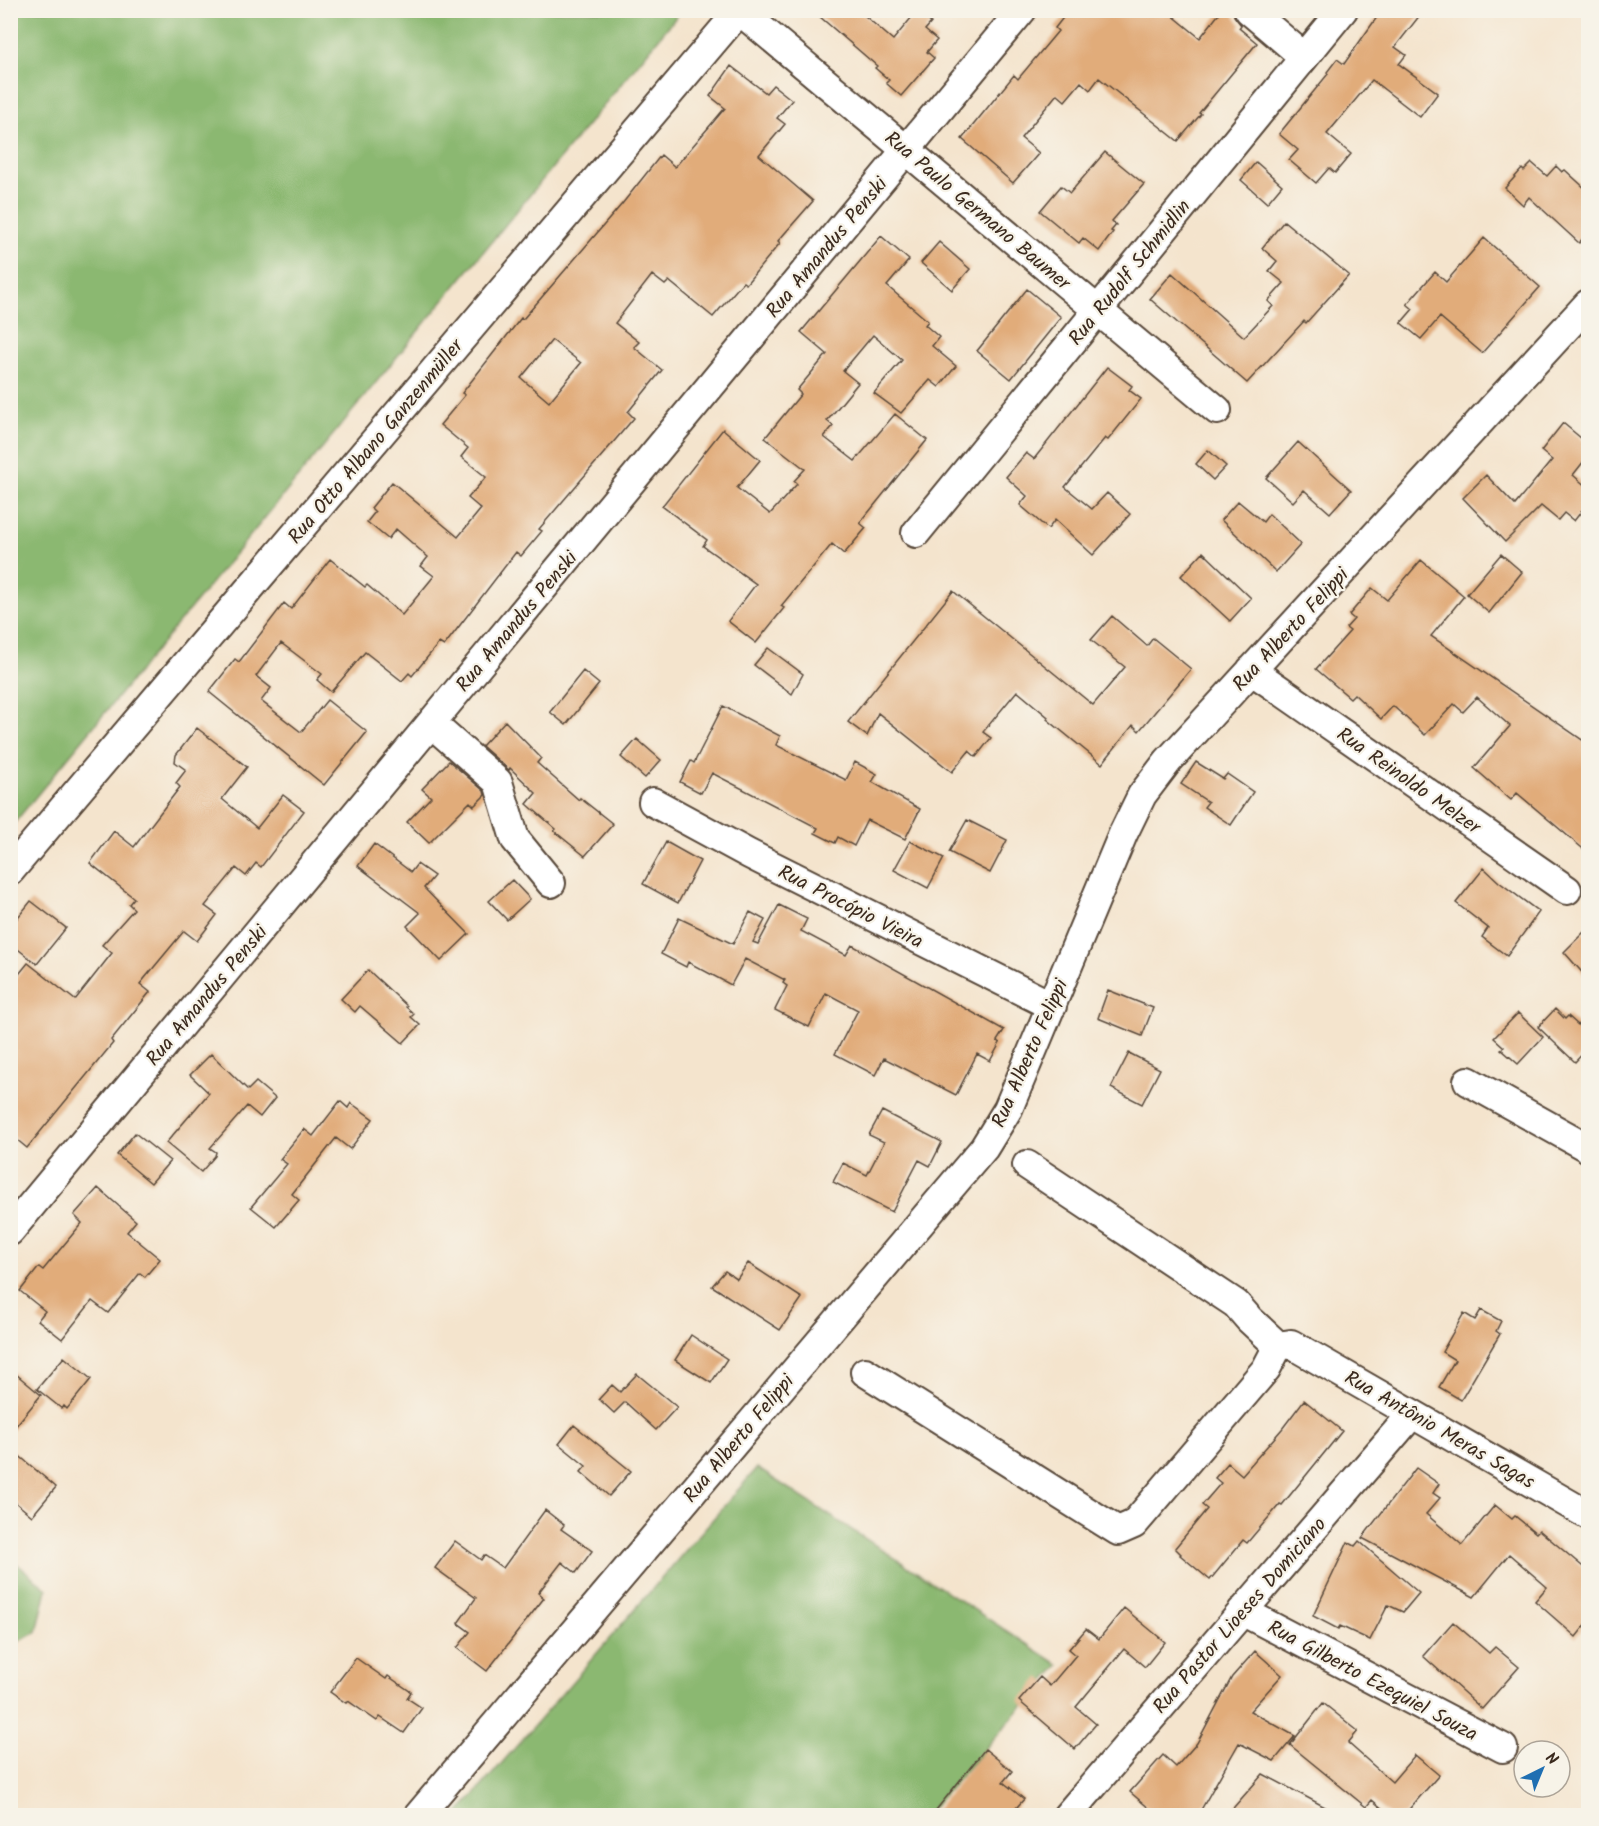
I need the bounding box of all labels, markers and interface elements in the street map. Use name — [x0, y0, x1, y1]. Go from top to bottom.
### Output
street label: Rua Paulo Germano Baumer — [877, 124, 1078, 300]
street label: Rua Amandus Penski — [759, 170, 897, 326]
street label: Rua Rudolf Schmidlin — [1061, 193, 1200, 354]
street label: Rua Otto Albano Ganzenmüller — [281, 331, 473, 552]
street label: Rua Amandus Penski — [449, 544, 587, 700]
street label: Rua Alberto Felippi — [1225, 560, 1358, 700]
street label: Rua Reinoldo Melzer — [1329, 720, 1488, 844]
street label: Rua Procópio Vieira — [772, 857, 929, 958]
street label: Rua Amandus Penski — [139, 918, 277, 1074]
street label: Rua Alberto Felippi — [984, 973, 1078, 1133]
street label: Rua Antônio Meras Sagas — [1338, 1363, 1541, 1499]
street label: Rua Alberto Felippi — [676, 1367, 804, 1511]
street label: Rua Pastor Lioeses Domiciano — [1146, 1511, 1335, 1722]
street label: Rua Gilberto Ezequiel Souza — [1261, 1613, 1483, 1751]
north arrow — [1512, 1739, 1572, 1799]
text: N — [1539, 1747, 1563, 1772]

